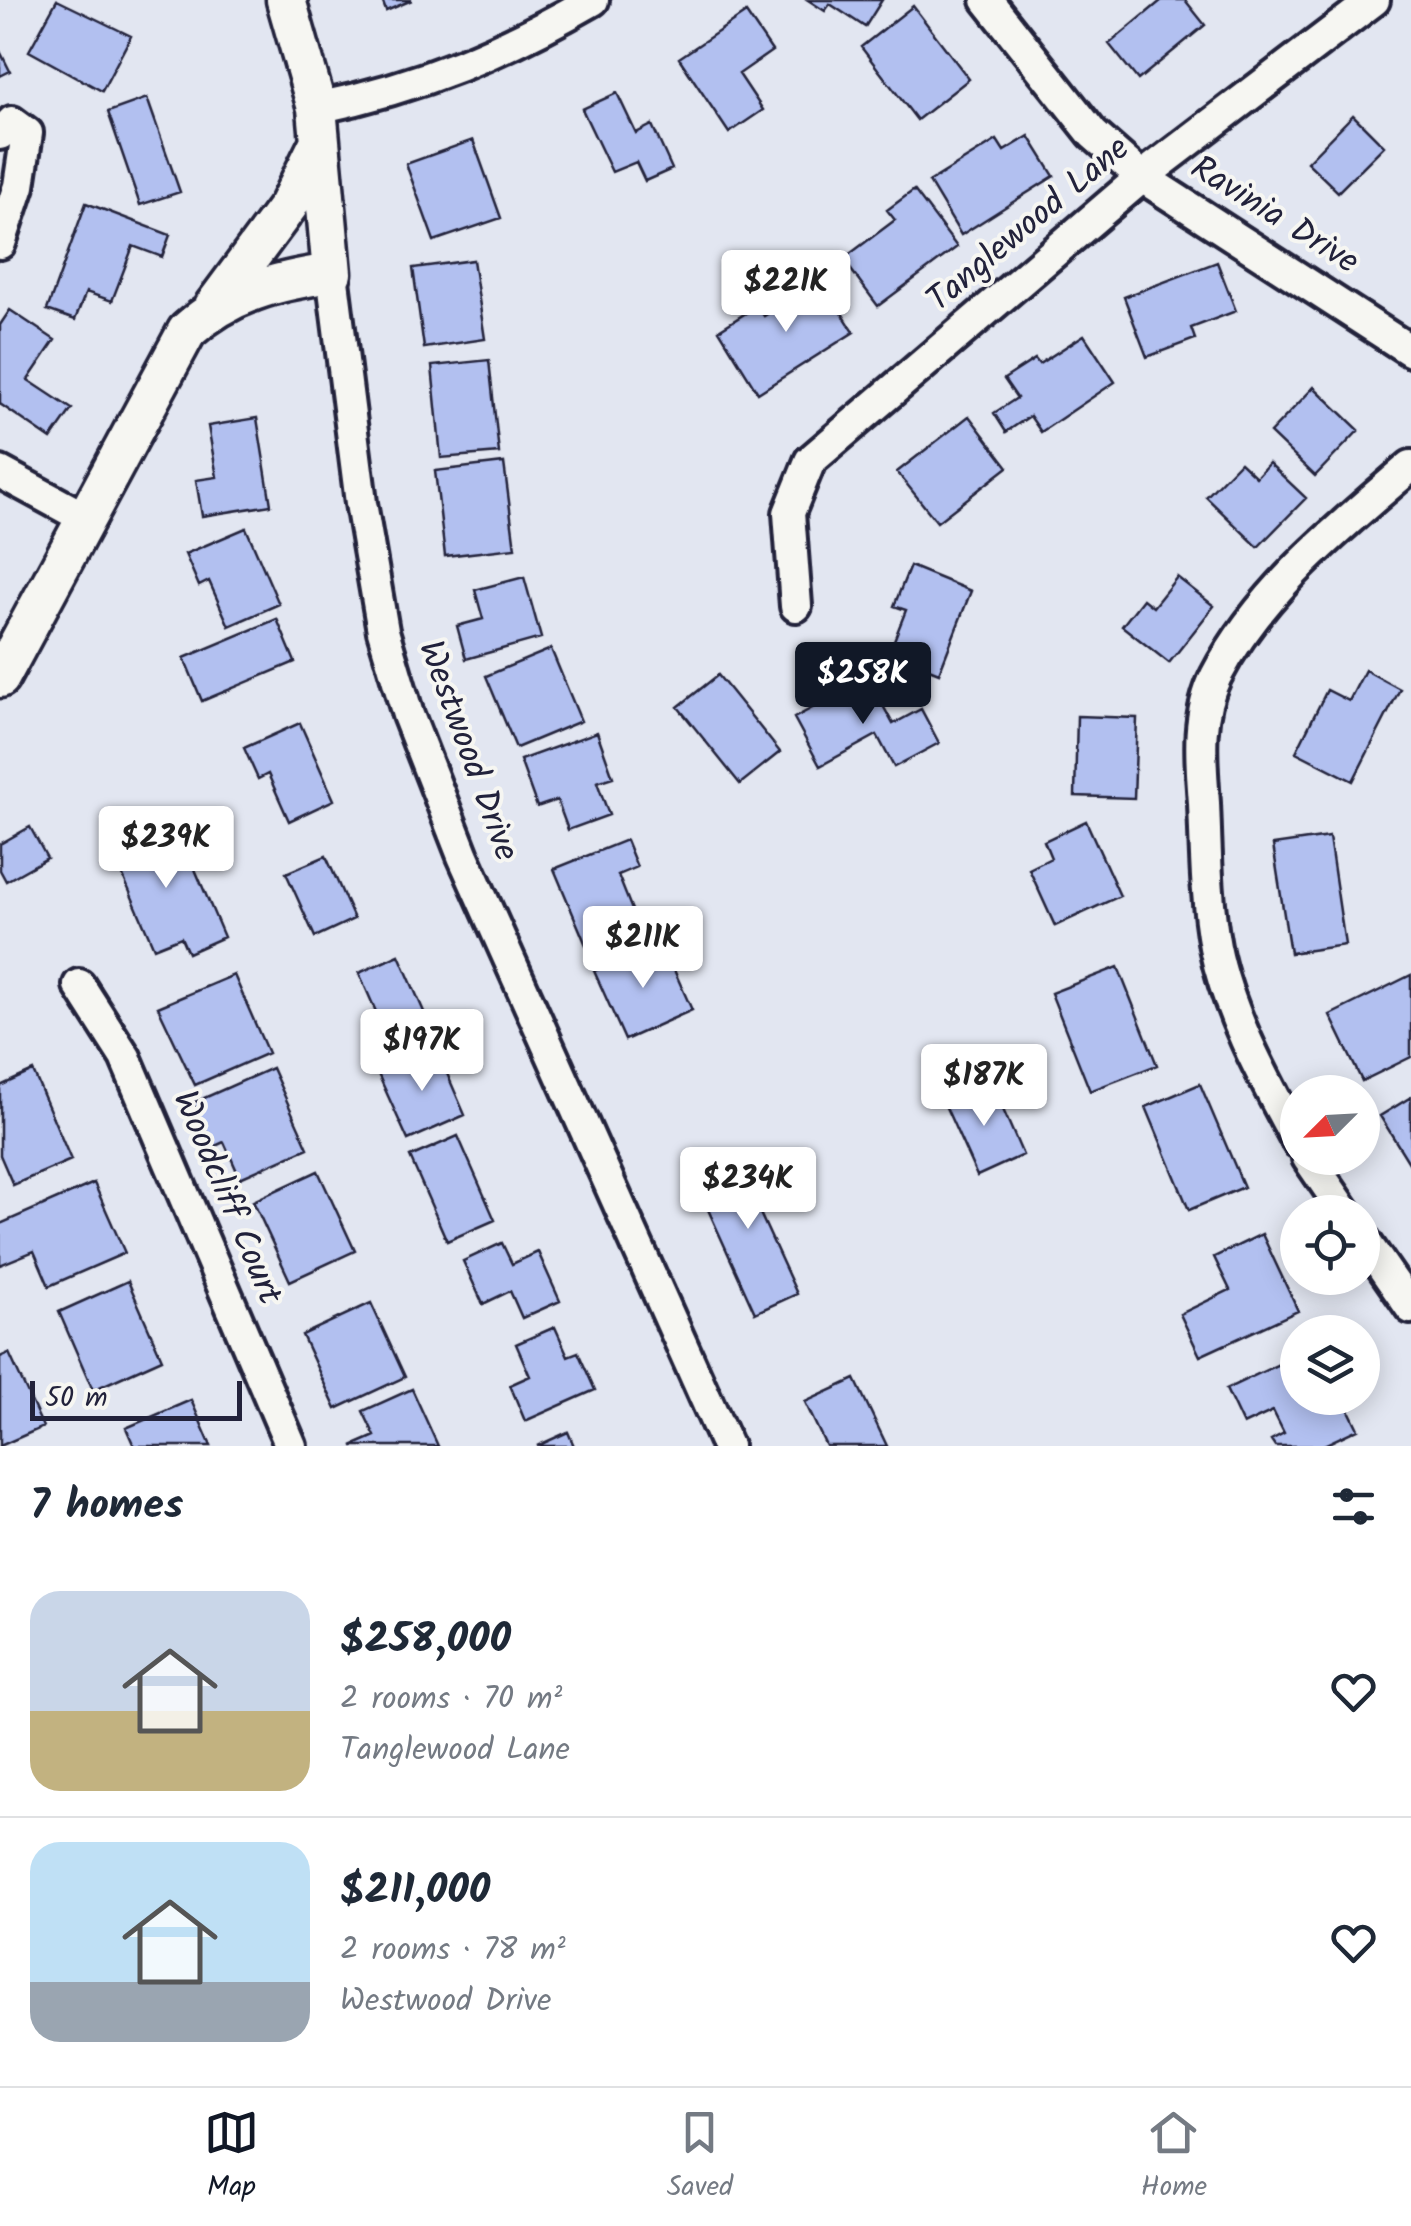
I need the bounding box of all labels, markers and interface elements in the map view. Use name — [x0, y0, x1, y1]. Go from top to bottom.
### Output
street label: Tanglewood Lane — [915, 123, 1143, 327]
street label: Ravinia Drive — [1178, 142, 1370, 290]
pin: $221K — [716, 250, 856, 335]
text: $221K — [743, 257, 829, 308]
street label: Westwood Drive — [401, 633, 533, 870]
pin: $258K — [793, 642, 933, 727]
text: $258K — [817, 649, 909, 700]
pin: $239K — [96, 806, 236, 891]
text: $239K — [121, 813, 211, 864]
pin: $211K — [573, 906, 713, 991]
text: $211K — [605, 913, 681, 964]
pin: $197K — [352, 1009, 492, 1094]
text: $197K — [382, 1016, 462, 1067]
pin: $187K — [914, 1044, 1054, 1129]
text: $187K — [943, 1051, 1025, 1102]
north arrow — [1280, 1075, 1380, 1175]
map controls — [1280, 1075, 1380, 1415]
street label: Woodcliff Court — [156, 1082, 297, 1314]
pin: $234K — [678, 1147, 818, 1232]
text: $234K — [702, 1154, 794, 1205]
button: locate — [1280, 1195, 1380, 1295]
button: layers — [1280, 1315, 1380, 1415]
scale bar — [30, 1376, 242, 1420]
text: 50 m — [45, 1376, 108, 1421]
text: 7 homes — [30, 1473, 183, 1540]
icon: filters — [1326, 1479, 1381, 1534]
text: $258,000 — [340, 1607, 511, 1674]
icon: home — [110, 1631, 230, 1751]
icon: heart — [1326, 1664, 1381, 1719]
text: 2 rooms · 70 m² — [340, 1674, 562, 1725]
text: Tanglewood Lane — [340, 1725, 570, 1776]
text: $211,000 — [340, 1858, 490, 1925]
icon: home — [110, 1882, 230, 2002]
icon: heart — [1326, 1915, 1381, 1970]
text: 2 rooms · 78 m² — [340, 1925, 566, 1976]
text: Westwood Drive — [340, 1976, 552, 2027]
tab: Map — [204, 2105, 259, 2210]
tab: Saved — [667, 2105, 733, 2210]
tab: Home — [1141, 2105, 1207, 2210]

